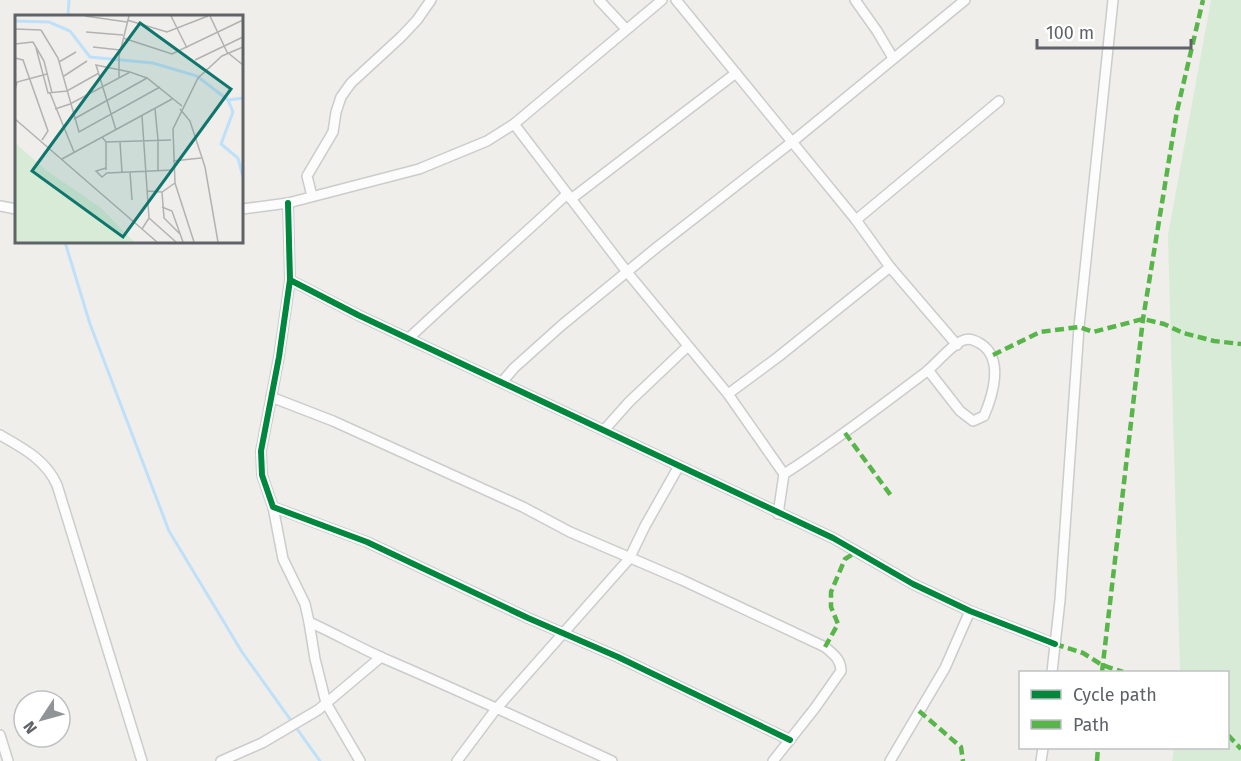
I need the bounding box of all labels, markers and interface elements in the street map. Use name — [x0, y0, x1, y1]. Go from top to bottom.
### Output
scale bar — [1037, 12, 1192, 50]
inset map — [15, 15, 243, 243]
text: 100 m — [1046, 22, 1094, 44]
legend — [1019, 671, 1229, 749]
text: Cycle path — [1073, 684, 1157, 706]
north arrow — [12, 689, 72, 749]
text: Path — [1073, 714, 1109, 736]
text: N — [19, 718, 41, 737]

